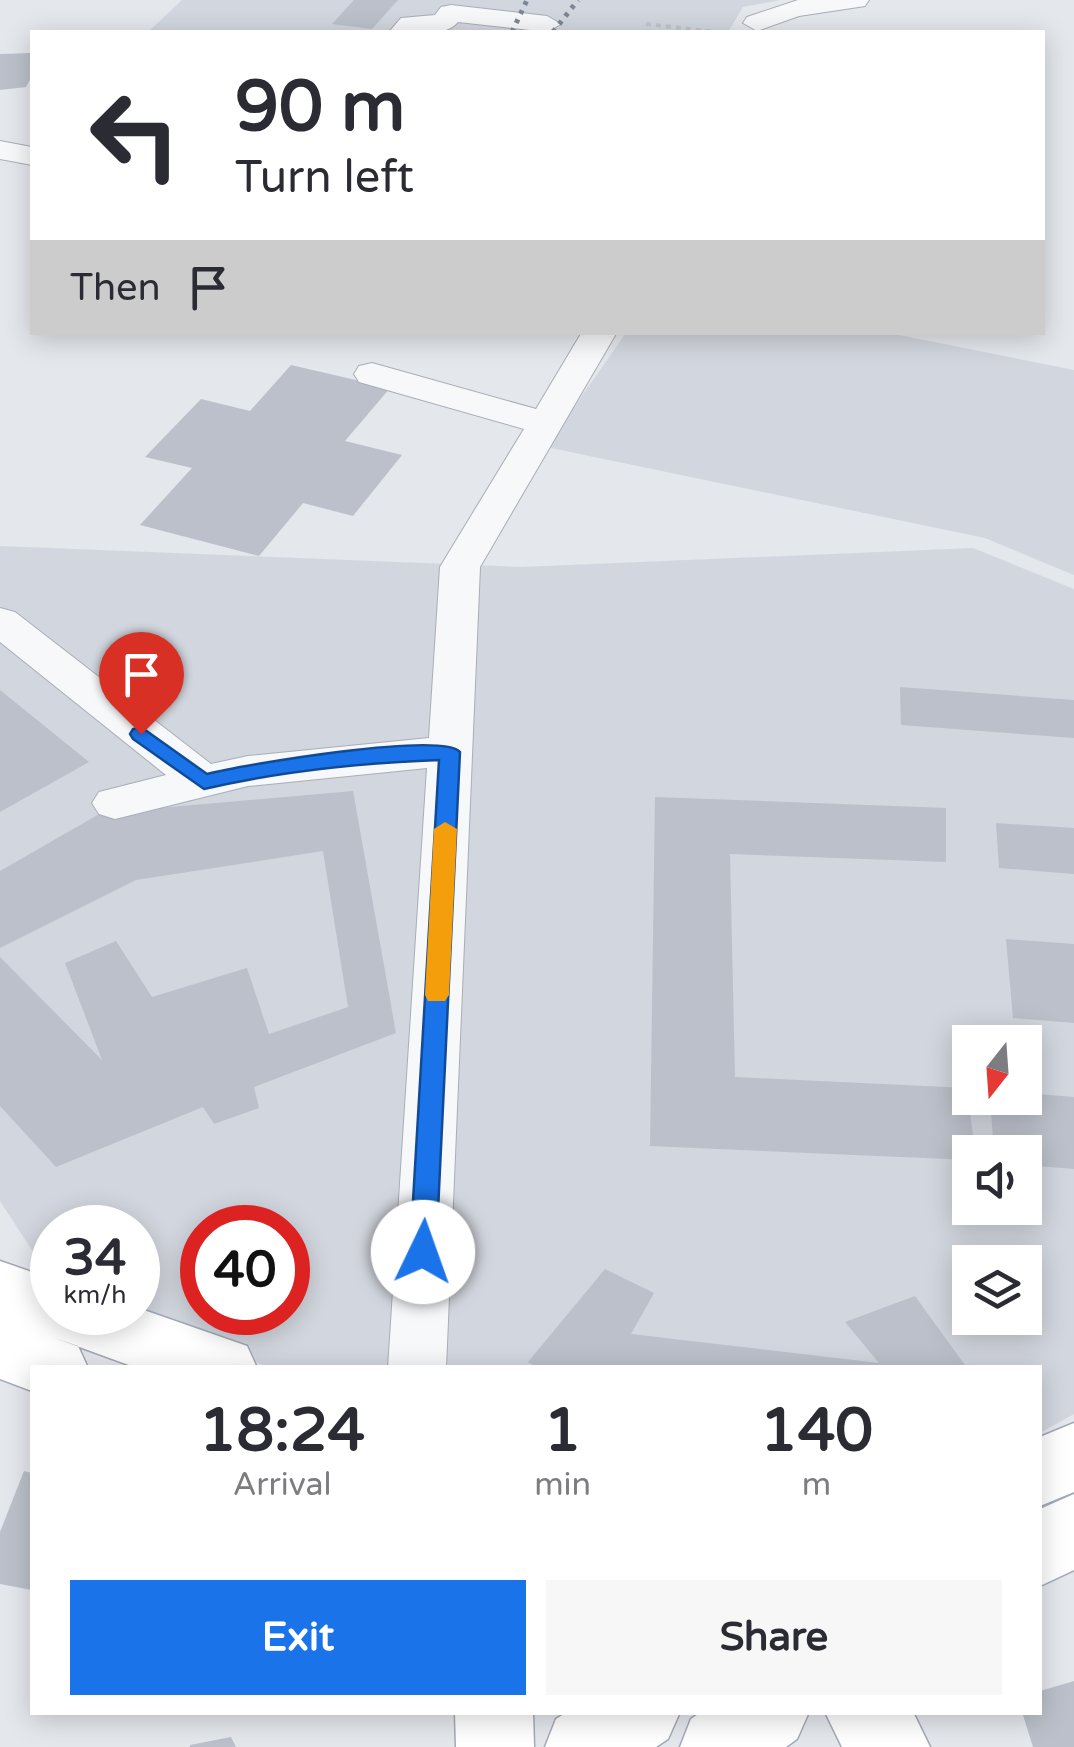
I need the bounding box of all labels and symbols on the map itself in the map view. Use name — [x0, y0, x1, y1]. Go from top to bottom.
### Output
pin — [99, 632, 184, 735]
north arrow — [952, 1025, 1042, 1115]
position arrow — [371, 1200, 475, 1304]
speed limit sign: 40 — [180, 1205, 310, 1335]

